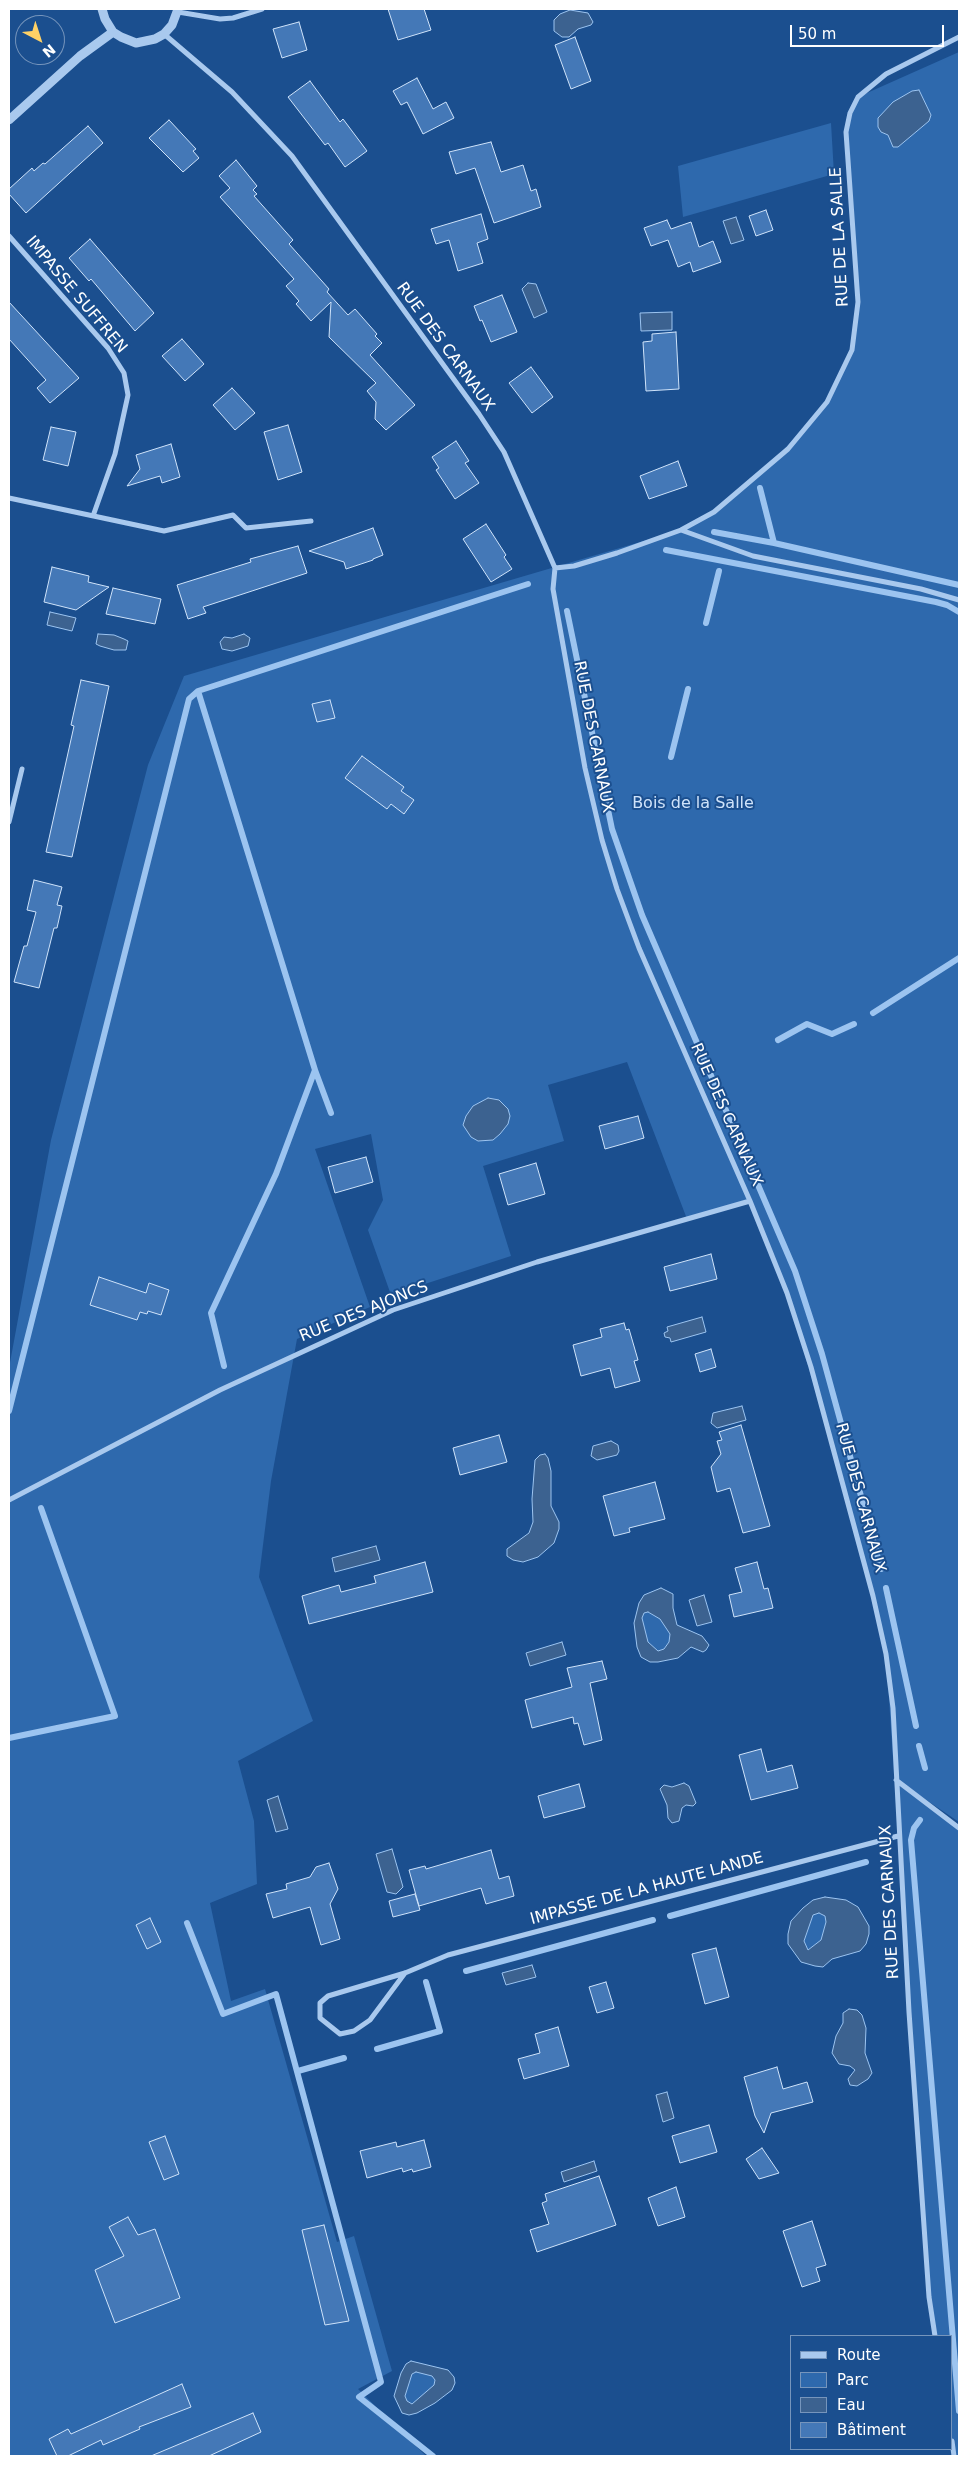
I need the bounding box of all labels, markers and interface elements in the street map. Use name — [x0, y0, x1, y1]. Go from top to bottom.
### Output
north arrow — [15, 15, 65, 65]
scale bar — [793, 15, 947, 47]
text: 50 m — [798, 25, 836, 43]
text: N — [39, 41, 59, 61]
street label: RUE DE LA SALLE — [827, 166, 853, 308]
street label: IMPASSE SUFFREN — [21, 232, 131, 358]
street label: RUE DES CARNAUX — [392, 279, 498, 415]
street label: RUE DES CARNAUX — [569, 659, 617, 815]
park label: Bois de la Salle — [632, 794, 754, 814]
street label: RUE DES CARNAUX — [686, 1041, 766, 1189]
street label: RUE DES AJONCS — [297, 1277, 431, 1347]
street label: RUE DES CARNAUX — [831, 1421, 889, 1575]
street label: RUE DES CARNAUX — [876, 1824, 904, 1980]
street label: IMPASSE DE LA HAUTE LANDE — [528, 1849, 766, 1929]
legend — [790, 2335, 953, 2450]
text: Route — [837, 2346, 881, 2364]
text: Parc — [837, 2371, 869, 2389]
text: Eau — [837, 2396, 865, 2414]
text: Bâtiment — [837, 2421, 906, 2439]

